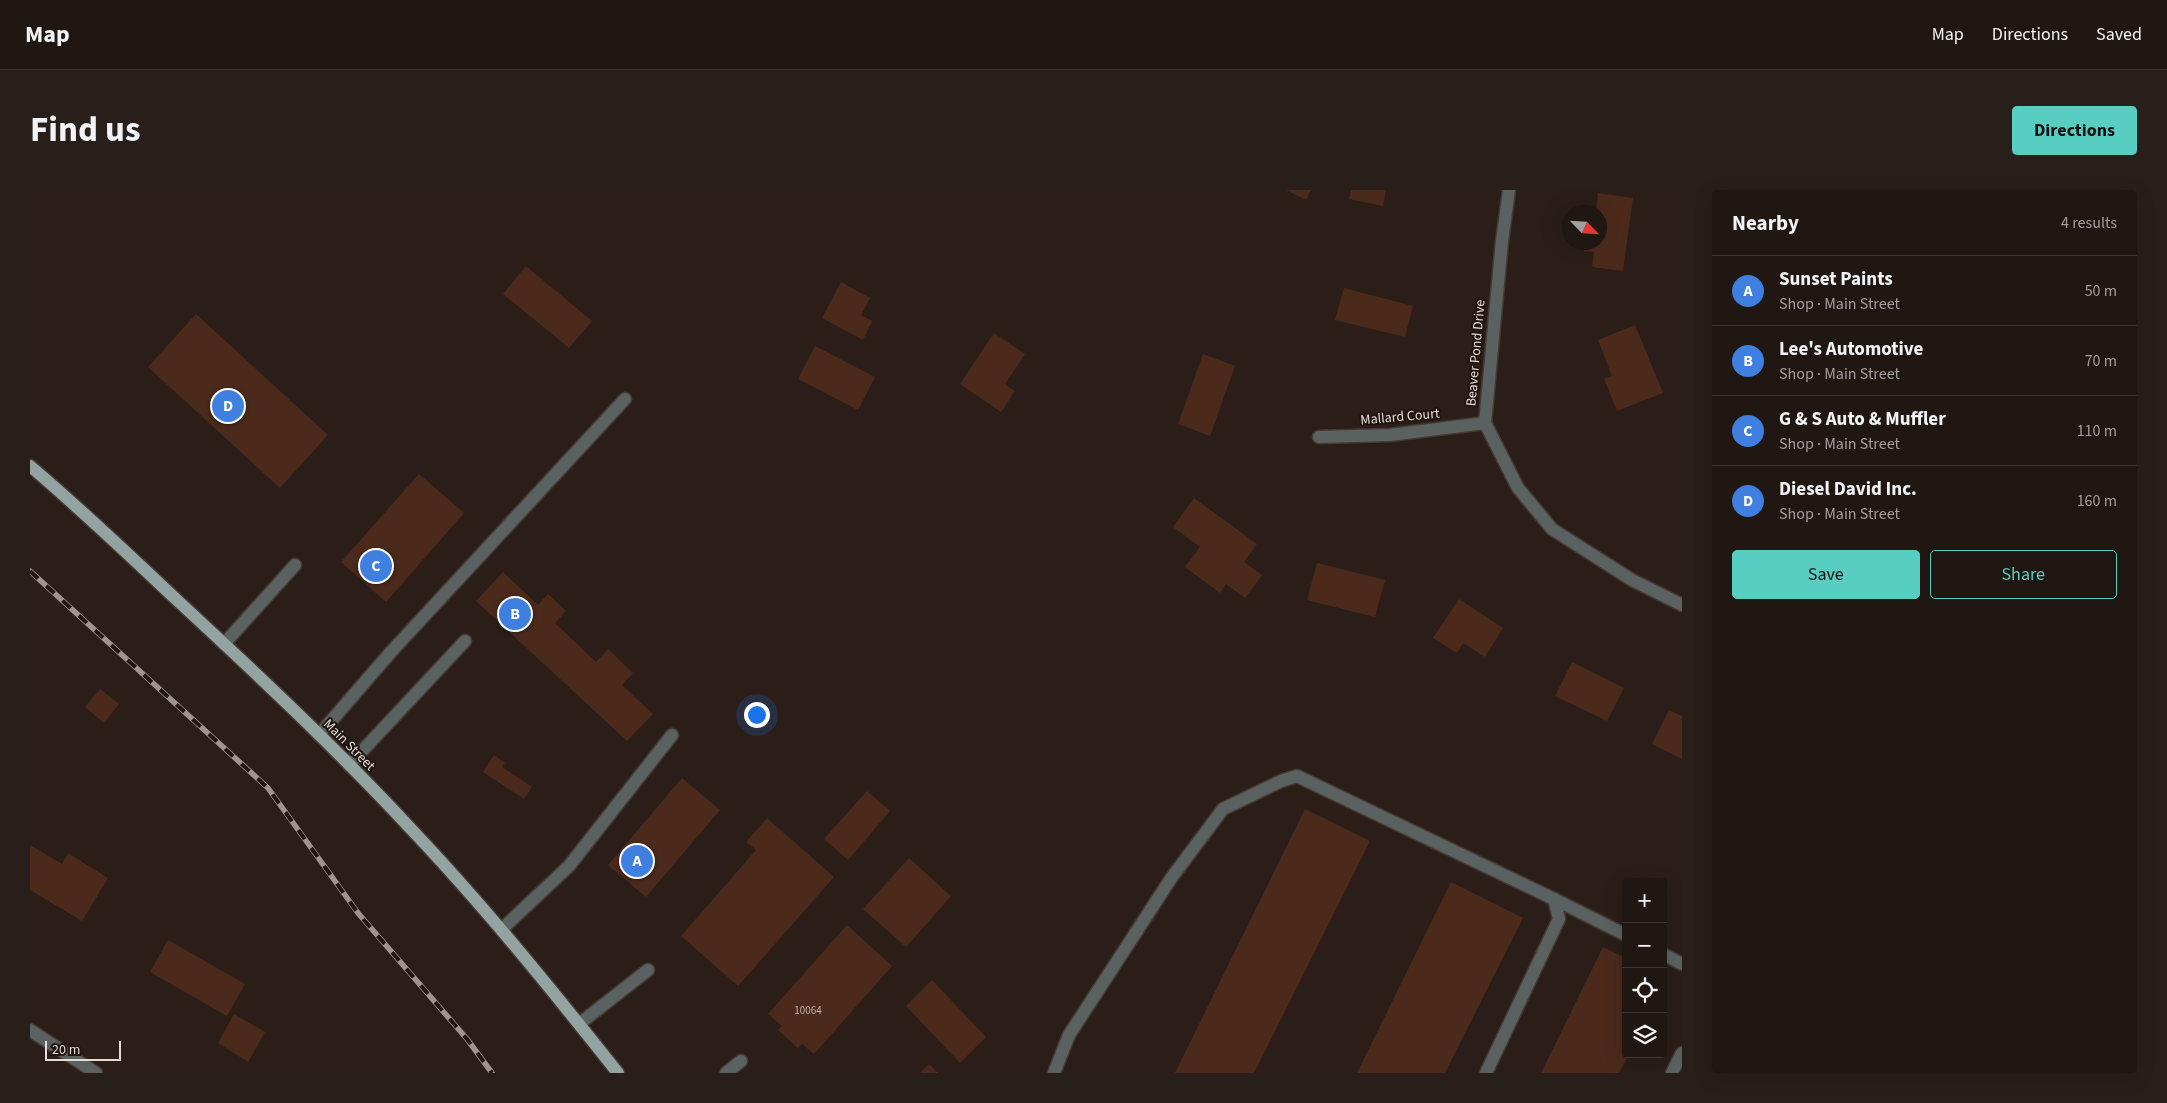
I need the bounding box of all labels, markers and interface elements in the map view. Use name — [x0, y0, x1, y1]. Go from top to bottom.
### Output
text: Map — [25, 17, 70, 52]
text: Map — [1932, 22, 1964, 47]
text: Directions — [1992, 22, 2068, 47]
text: Saved — [2096, 22, 2142, 47]
text: Find us — [30, 105, 140, 155]
button: Directions — [2012, 106, 2137, 155]
north arrow — [1562, 205, 1607, 250]
text: Nearby — [1732, 208, 1799, 238]
text: 4 results — [2061, 212, 2117, 234]
text: Sunset Paints — [1779, 266, 1893, 293]
text: A — [1743, 280, 1753, 302]
text: 50 m — [2085, 280, 2117, 302]
text: Shop · Main Street — [1779, 293, 1900, 315]
street label: Beaver Pond Drive — [1461, 299, 1491, 407]
text: Lee's Automotive — [1779, 336, 1923, 363]
text: B — [1743, 350, 1753, 372]
text: 70 m — [2085, 350, 2117, 372]
text: Shop · Main Street — [1779, 363, 1900, 385]
pin: D — [212, 387, 244, 425]
street label: Mallard Court — [1360, 404, 1441, 430]
text: G & S Auto & Muffler — [1779, 406, 1946, 433]
text: C — [1743, 420, 1753, 442]
text: 110 m — [2077, 420, 2117, 442]
text: Shop · Main Street — [1779, 433, 1900, 455]
text: Diesel David Inc. — [1779, 476, 1917, 503]
text: D — [1743, 490, 1753, 512]
text: 160 m — [2077, 490, 2117, 512]
text: Shop · Main Street — [1779, 503, 1900, 525]
pin: C — [360, 547, 392, 585]
button: Save — [1732, 550, 1920, 599]
button: Share — [1930, 550, 2117, 599]
pin: B — [499, 595, 531, 633]
your location — [744, 702, 770, 728]
street label: Main Street — [319, 715, 380, 776]
pin: A — [621, 842, 653, 880]
map controls — [1622, 878, 1667, 1058]
button: + — [1622, 878, 1667, 923]
button: − — [1622, 923, 1667, 968]
button: locate — [1622, 968, 1667, 1013]
house number: 10064 — [794, 1003, 822, 1018]
button: layers — [1622, 1013, 1667, 1058]
scale bar — [45, 1038, 121, 1061]
text: 20 m — [52, 1040, 80, 1060]

